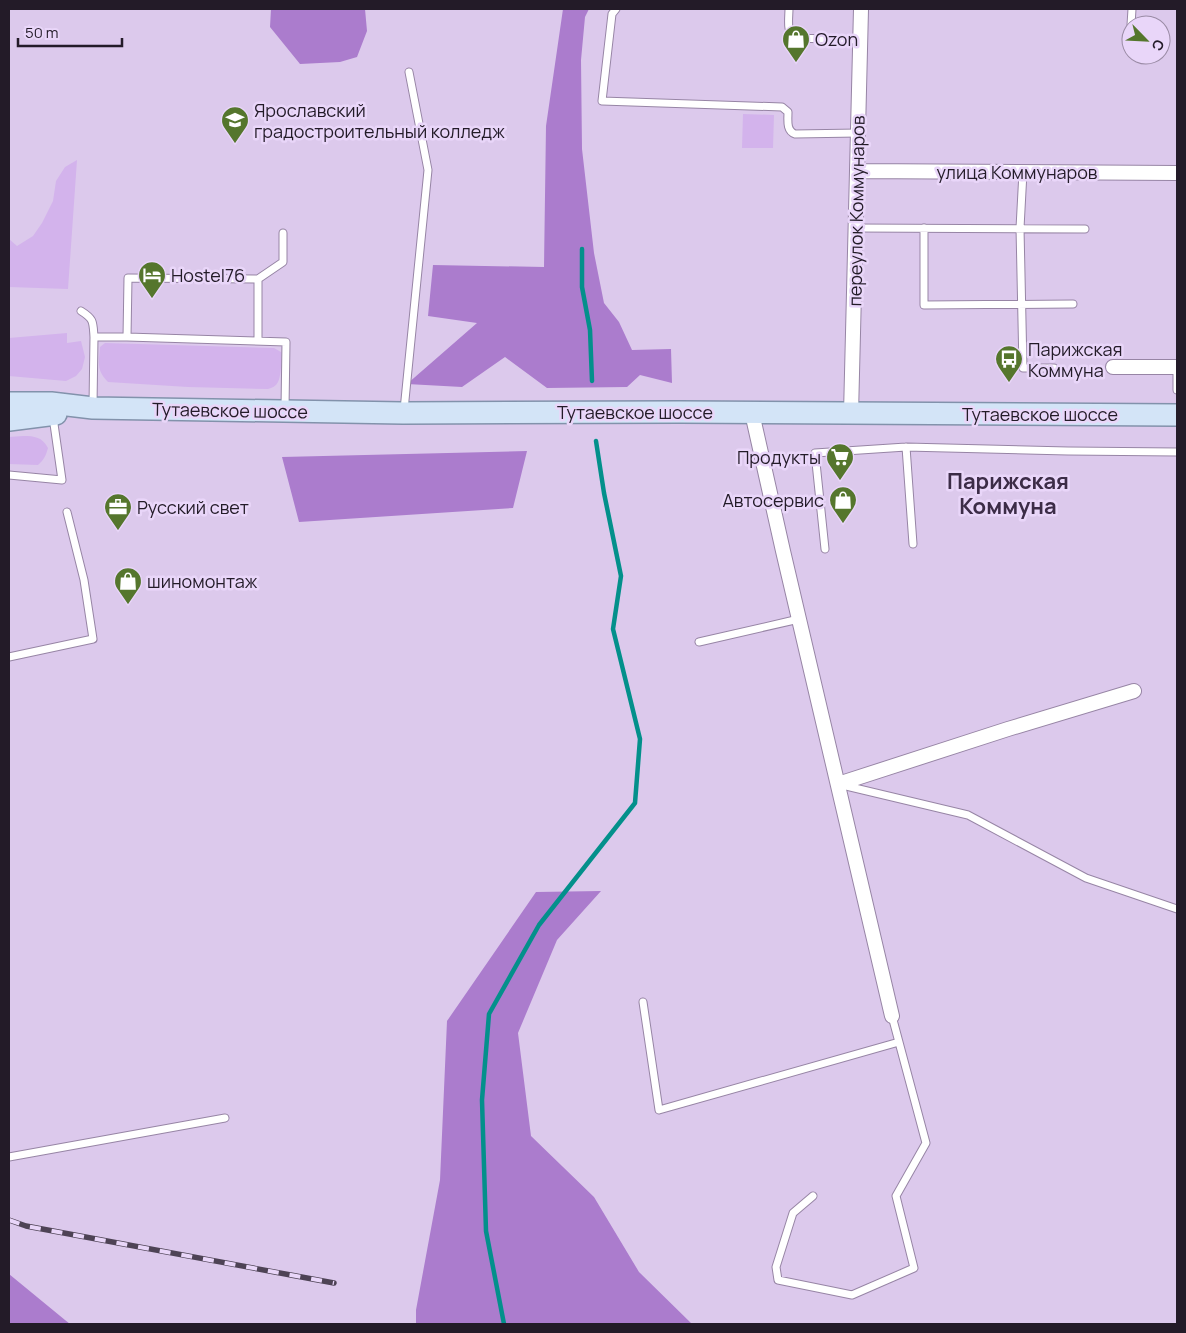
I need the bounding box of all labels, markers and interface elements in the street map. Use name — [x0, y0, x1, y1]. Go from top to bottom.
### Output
scale bar — [18, 15, 121, 47]
north arrow — [1121, 15, 1171, 65]
text: 50 m — [25, 22, 59, 43]
shop icon: Ozon — [781, 24, 811, 63]
place label: Ozon — [815, 27, 858, 51]
text: С — [1148, 37, 1169, 54]
place label: Ярославский градостроительный колледж — [254, 98, 505, 143]
school or university icon: Ярославский градостроительный колледж — [220, 105, 250, 144]
street label: переулок Коммунаров — [842, 115, 870, 307]
street label: улица Коммунаров — [936, 160, 1098, 184]
hotel icon: Hostel76 — [137, 260, 167, 299]
place label: Hostel76 — [171, 263, 245, 287]
place label: Парижская Коммуна — [1028, 337, 1122, 382]
bus stop icon: Парижская Коммуна — [994, 344, 1024, 383]
street label: Тутаевское шоссе — [152, 397, 308, 423]
street label: Тутаевское шоссе — [557, 400, 713, 424]
street label: Тутаевское шоссе — [962, 402, 1118, 426]
supermarket icon: Продукты — [825, 442, 855, 481]
place label: Продукты — [737, 445, 821, 469]
district label: Парижская Коммуна — [947, 466, 1069, 521]
shop icon: Автосервис — [828, 485, 858, 524]
place label: Автосервис — [722, 488, 824, 512]
office icon: Русский свет — [103, 492, 133, 531]
place label: Русский свет — [137, 495, 249, 519]
shop icon: шиномонтаж — [113, 566, 143, 605]
place label: шиномонтаж — [147, 569, 258, 593]

